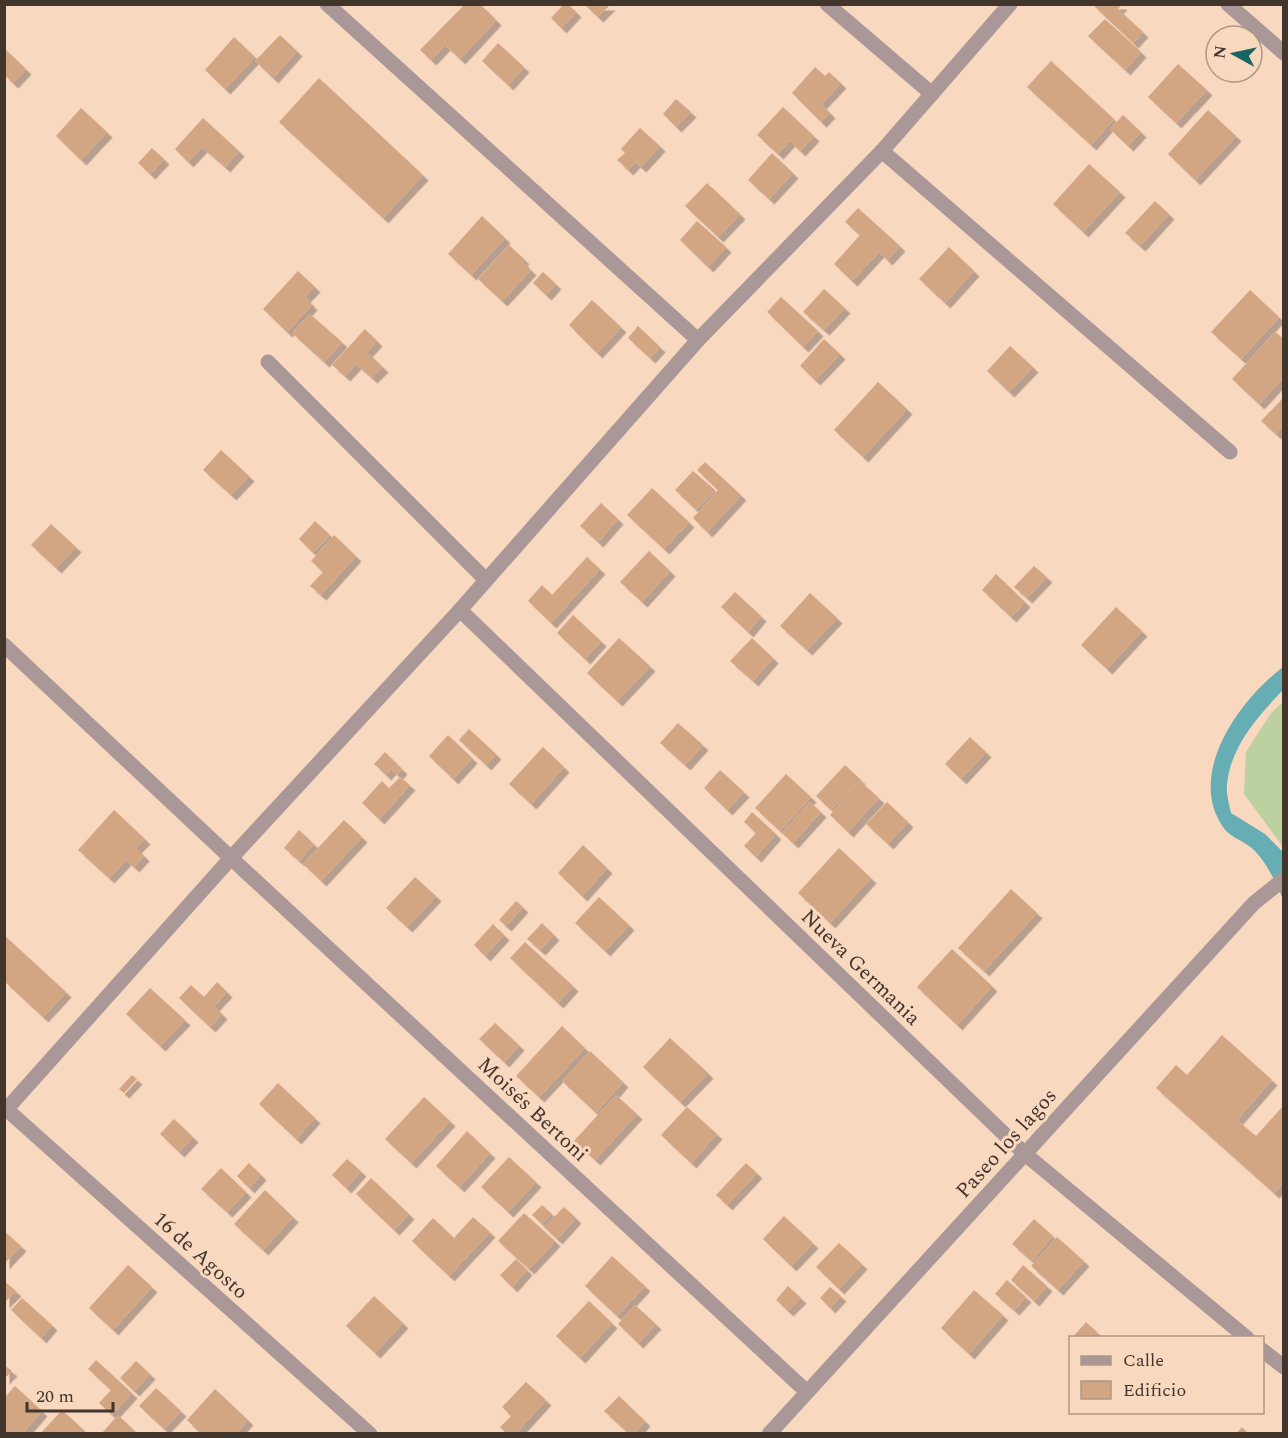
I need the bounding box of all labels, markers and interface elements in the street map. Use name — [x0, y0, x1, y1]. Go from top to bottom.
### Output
north arrow — [1204, 24, 1264, 84]
text: N — [1207, 44, 1233, 60]
street label: Nueva Germania — [793, 902, 928, 1034]
street label: Moisés Bertoni — [470, 1050, 595, 1170]
street label: Paseo los lagos — [948, 1081, 1065, 1206]
street label: 16 de Agosto — [145, 1204, 255, 1307]
legend — [1069, 1336, 1264, 1414]
text: Calle — [1123, 1347, 1164, 1374]
scale bar — [27, 1375, 112, 1413]
text: Edificio — [1123, 1377, 1186, 1404]
text: 20 m — [36, 1383, 74, 1410]

